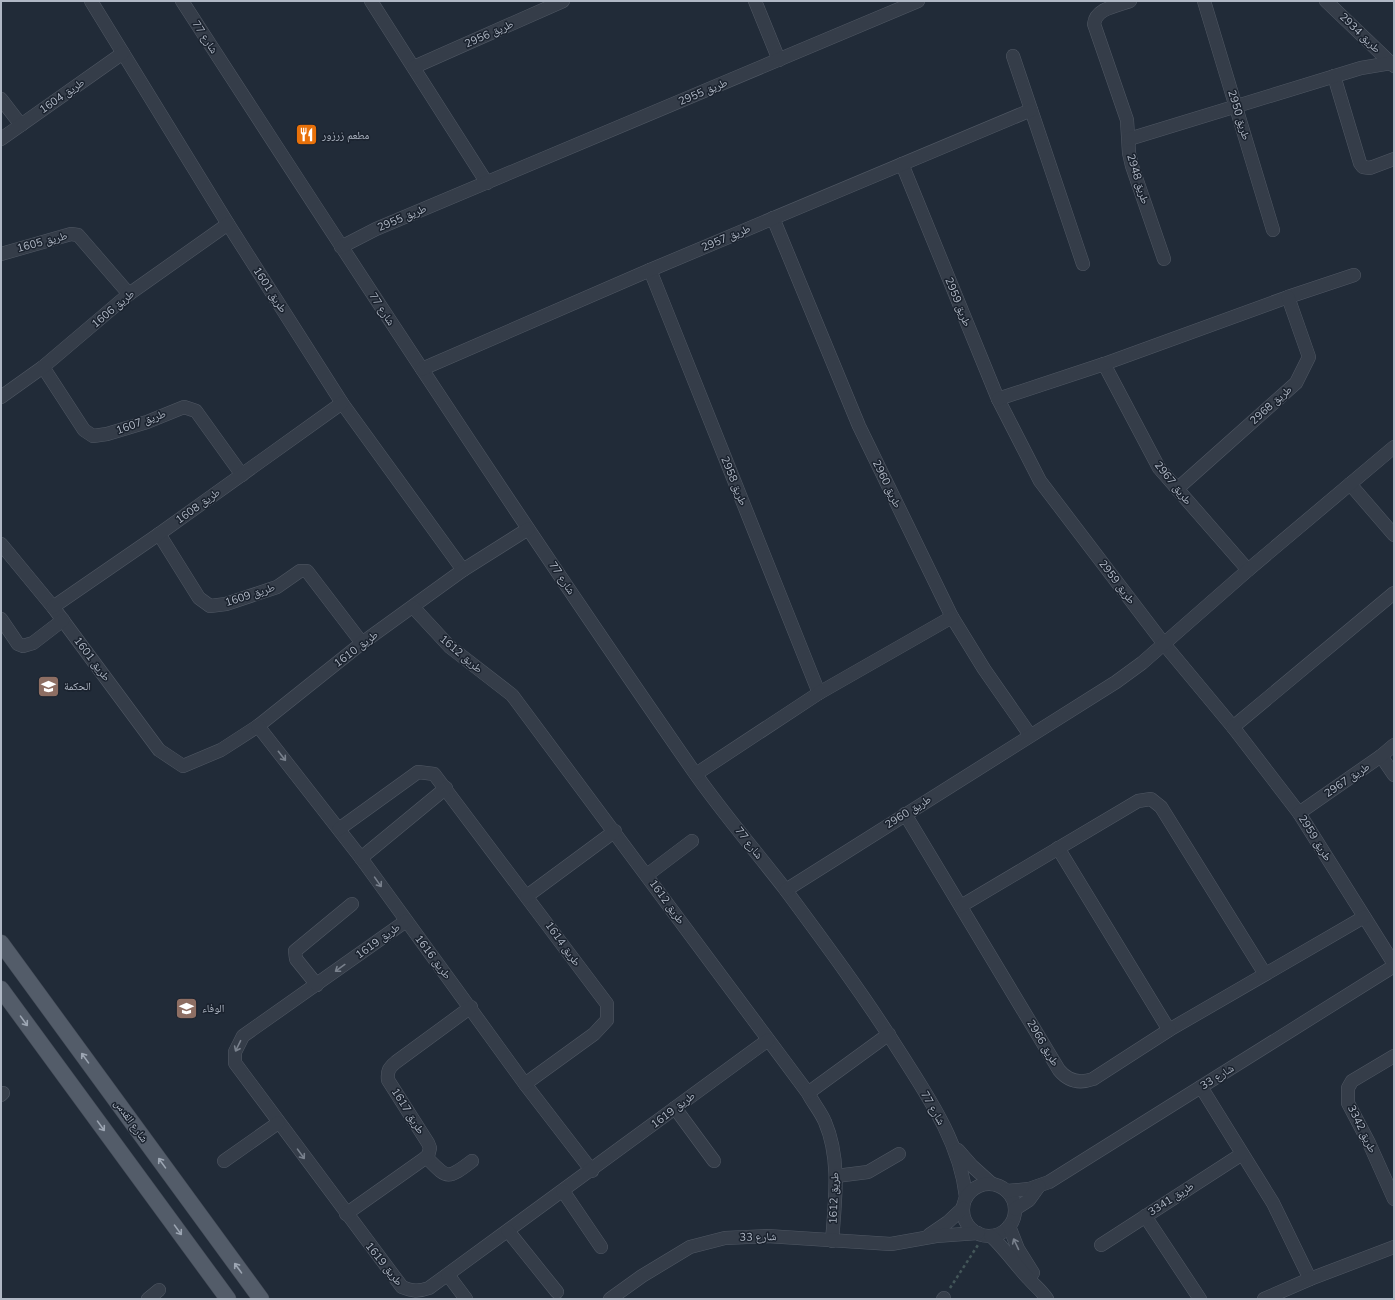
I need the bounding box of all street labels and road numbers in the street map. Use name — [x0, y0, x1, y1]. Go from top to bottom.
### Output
street label: طريق 2934 — [1336, 10, 1384, 56]
street label: شارع 77 — [189, 17, 221, 57]
street label: طريق 2956 — [462, 17, 516, 51]
street label: طريق 1604 — [36, 75, 88, 117]
street label: طريق 2955 — [676, 75, 730, 109]
street label: طريق 2950 — [1224, 88, 1254, 142]
street label: طريق 2948 — [1123, 152, 1153, 206]
street label: طريق 2955 — [375, 201, 429, 235]
street label: طريق 2957 — [699, 221, 753, 255]
street label: طريق 1605 — [15, 228, 69, 256]
street label: طريق 1601 — [250, 264, 290, 316]
street label: طريق 2959 — [941, 275, 975, 329]
street label: طريق 1606 — [88, 287, 138, 331]
street label: شارع 77 — [366, 289, 398, 329]
street label: طريق 2968 — [1247, 382, 1295, 428]
street label: طريق 1607 — [114, 406, 168, 438]
street label: طريق 2958 — [717, 454, 751, 508]
street label: طريق 2960 — [869, 457, 905, 511]
street label: طريق 2967 — [1151, 458, 1195, 508]
street label: طريق 1608 — [173, 485, 223, 527]
street label: طريق 2959 — [1095, 557, 1139, 607]
street label: شارع 77 — [545, 558, 579, 598]
street label: طريق 1609 — [223, 580, 277, 610]
street label: طريق 1610 — [331, 627, 381, 671]
street label: طريق 1612 — [436, 632, 486, 676]
street label: طريق 1601 — [70, 634, 114, 684]
street label: طريق 2967 — [1321, 759, 1373, 801]
street label: طريق 2960 — [882, 792, 934, 832]
street label: طريق 2959 — [1295, 812, 1335, 864]
street label: شارع 77 — [732, 824, 766, 862]
street label: طريق 1612 — [646, 877, 688, 927]
street label: طريق 1614 — [542, 919, 584, 969]
street label: طريق 1619 — [353, 920, 403, 962]
street label: طريق 1616 — [411, 932, 455, 982]
street label: طريق 2966 — [1023, 1017, 1063, 1069]
street label: شارع 33 — [1197, 1061, 1237, 1093]
street label: طريق 1617 — [388, 1085, 428, 1137]
street label: طريق 1619 — [648, 1088, 698, 1132]
street label: شارع 77 — [917, 1088, 949, 1128]
street label: شارع القدس — [110, 1097, 152, 1145]
street label: طريق 3342 — [1344, 1102, 1380, 1156]
street label: طريق 1612 — [826, 1172, 842, 1224]
street label: طريق 3341 — [1145, 1179, 1197, 1219]
street label: شارع 33 — [739, 1229, 777, 1245]
street label: طريق 1619 — [362, 1239, 406, 1289]

